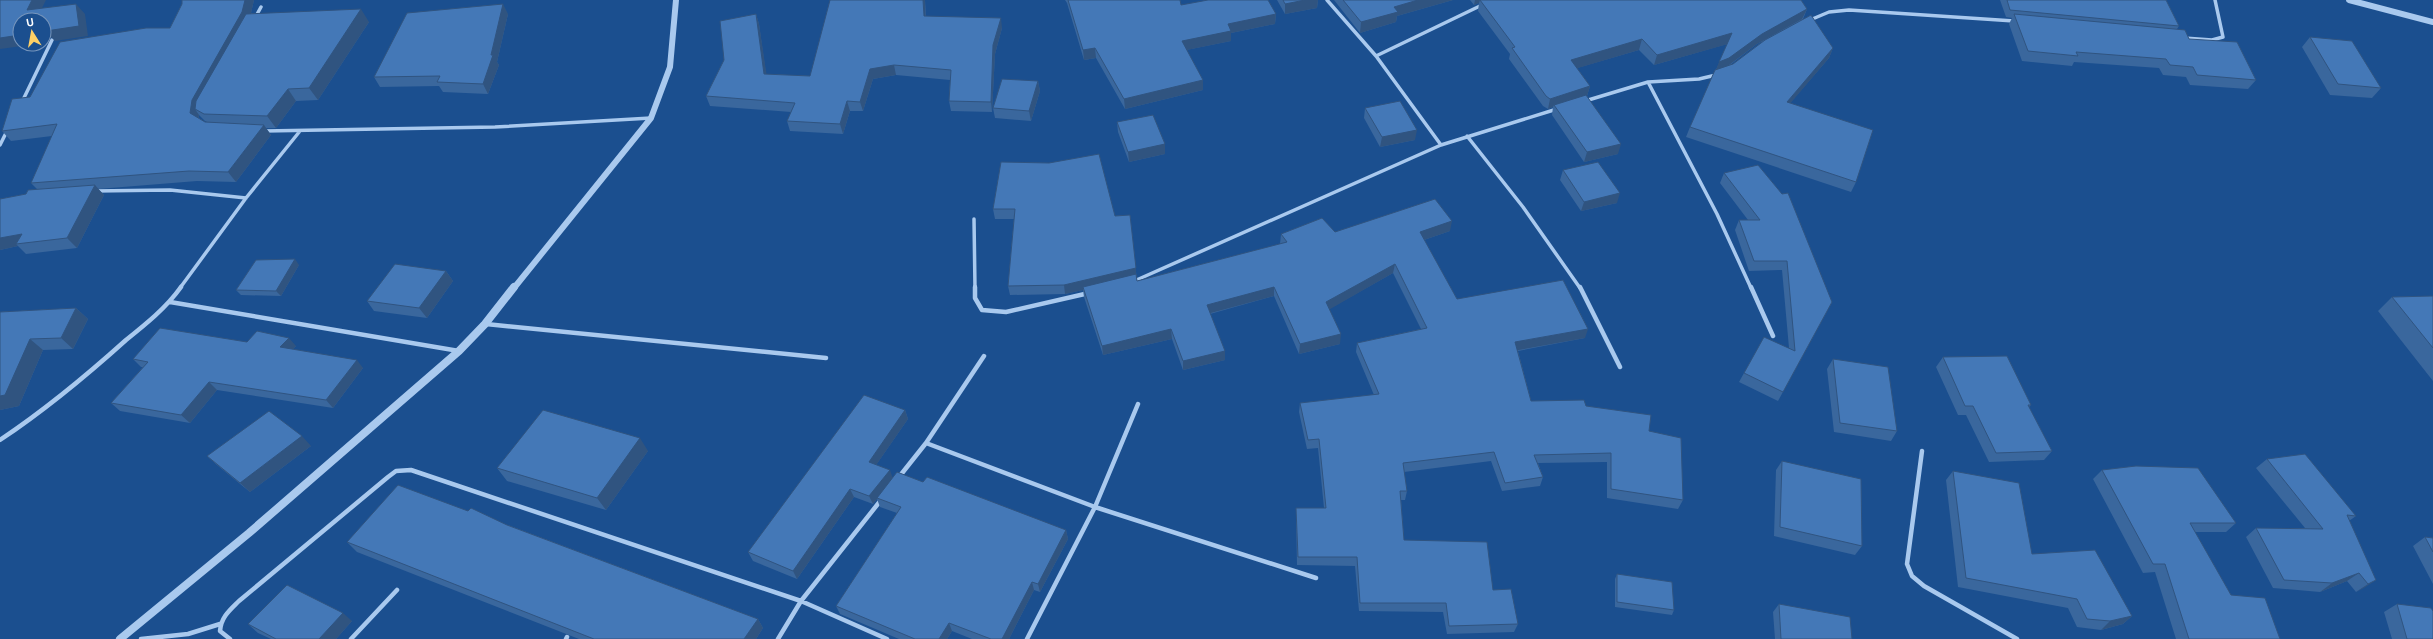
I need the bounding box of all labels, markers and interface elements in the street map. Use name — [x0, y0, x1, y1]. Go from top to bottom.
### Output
north arrow — [12, 12, 52, 52]
text: U — [25, 16, 35, 29]

